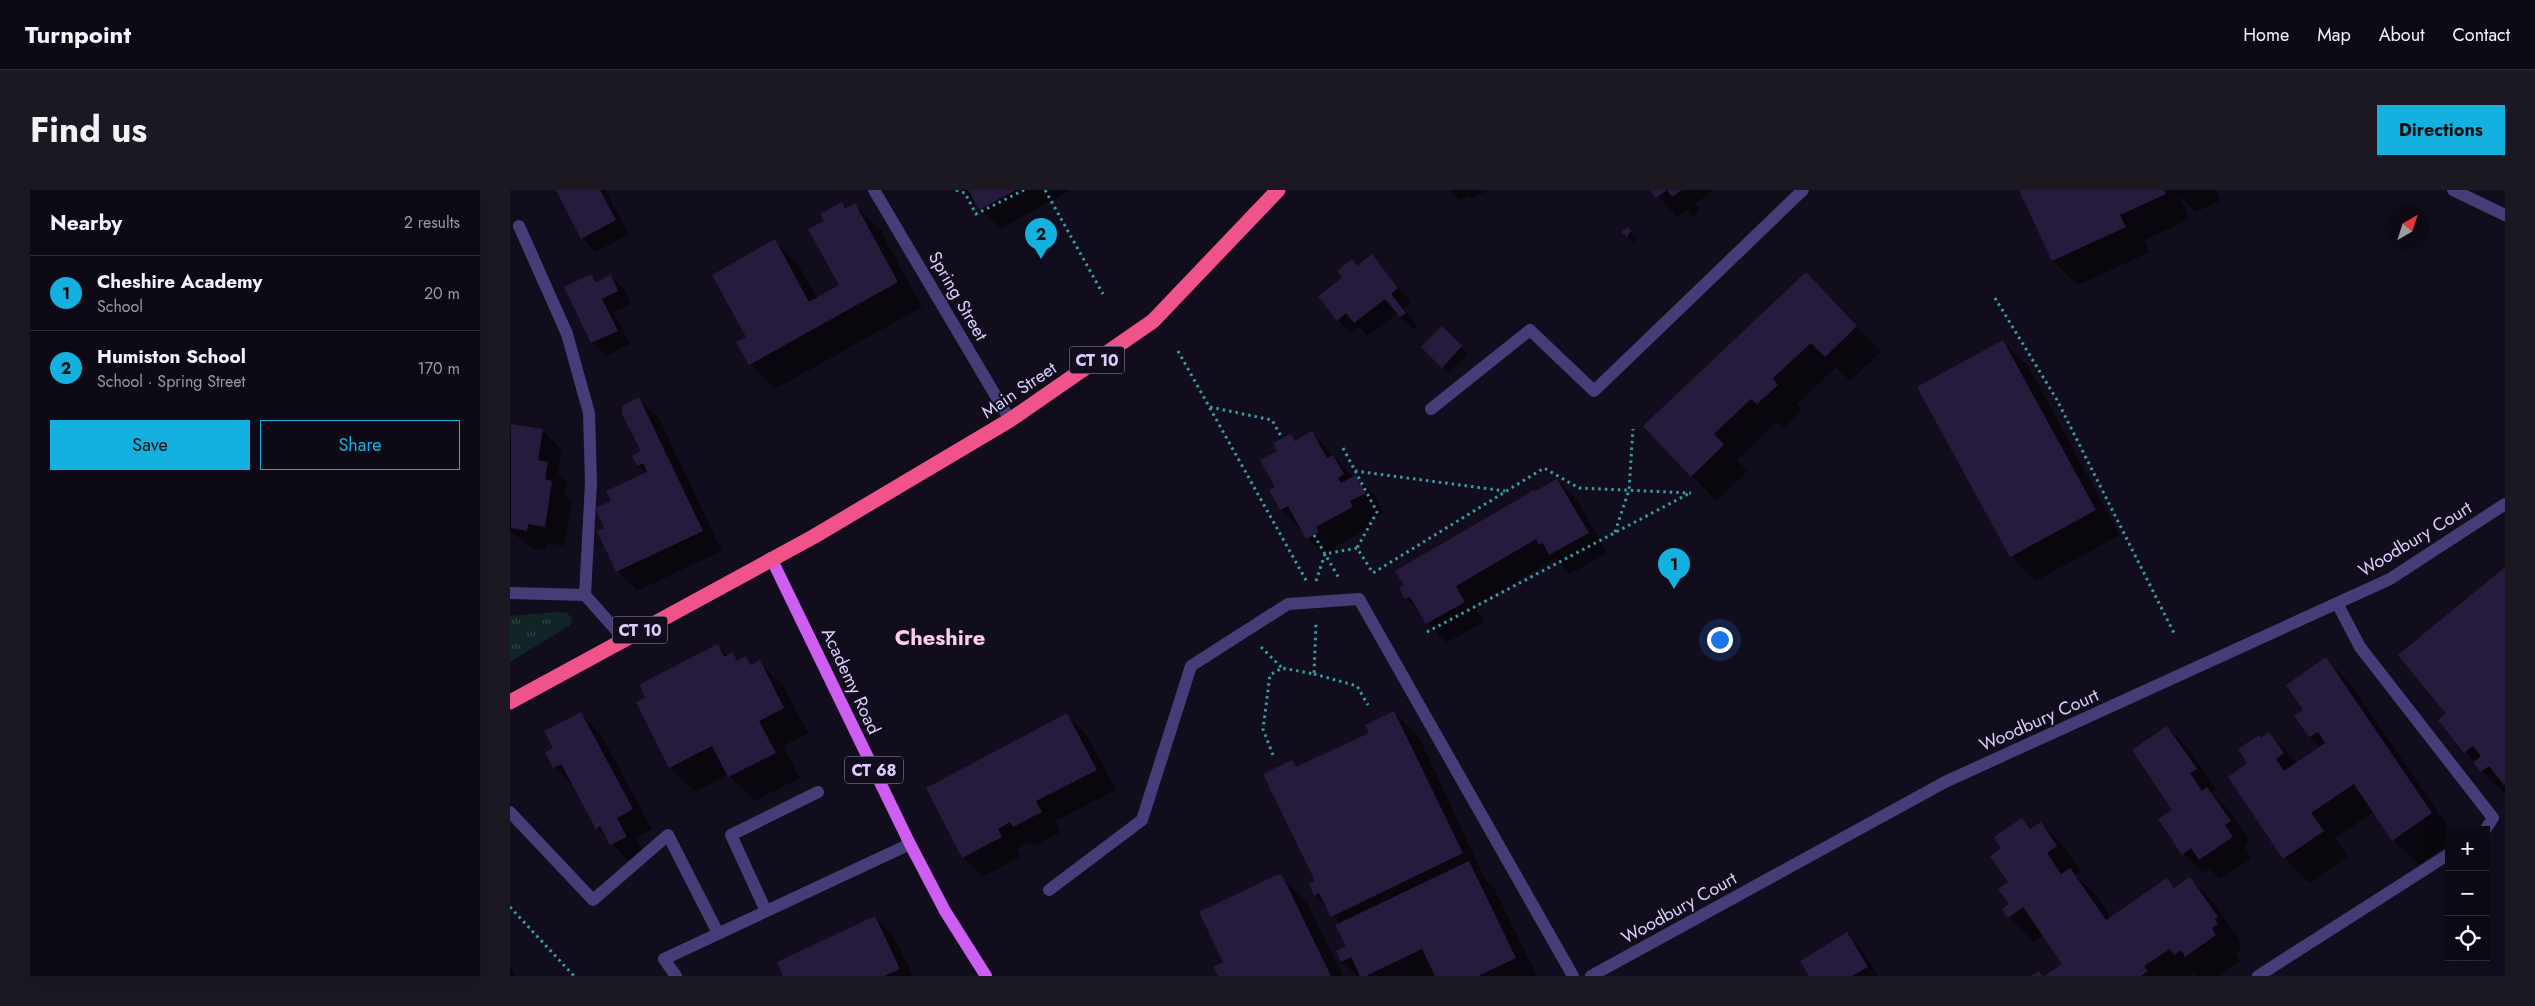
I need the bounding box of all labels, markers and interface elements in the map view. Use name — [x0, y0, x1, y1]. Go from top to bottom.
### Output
text: Turnpoint — [25, 17, 131, 52]
text: Home — [2243, 22, 2289, 48]
text: Map — [2317, 22, 2351, 48]
text: About — [2379, 22, 2424, 48]
text: Contact — [2452, 22, 2510, 48]
text: Find us — [30, 105, 147, 155]
button: Directions — [2377, 105, 2505, 155]
north arrow — [2385, 205, 2430, 250]
text: Nearby — [50, 208, 122, 238]
text: 2 results — [404, 211, 460, 234]
pin: 2 — [1025, 218, 1057, 259]
street label: Spring Street — [922, 247, 994, 346]
text: Cheshire Academy — [97, 268, 262, 295]
text: 1 — [62, 282, 70, 305]
text: 20 m — [424, 282, 460, 305]
text: School — [97, 295, 143, 318]
text: Humiston School — [97, 343, 246, 370]
road number: CT 10 — [1070, 346, 1124, 374]
street label: Main Street — [976, 355, 1062, 425]
text: 2 — [61, 357, 71, 380]
text: 170 m — [418, 357, 460, 380]
text: School · Spring Street — [97, 370, 245, 393]
button: Save — [50, 420, 250, 470]
button: Share — [260, 420, 460, 470]
street label: Woodbury Court — [2353, 495, 2477, 583]
pin: 1 — [1658, 548, 1690, 589]
road number: CT 10 — [612, 616, 668, 644]
district label: Cheshire — [895, 621, 985, 653]
street label: Academy Road — [815, 623, 887, 739]
your location — [1707, 627, 1733, 653]
street label: Woodbury Court — [1975, 682, 2103, 758]
road number: CT 68 — [845, 756, 903, 784]
map controls — [2445, 826, 2490, 961]
button: + — [2445, 826, 2490, 871]
street label: Woodbury Court — [1617, 865, 1742, 950]
button: − — [2445, 871, 2490, 916]
button: locate — [2445, 916, 2490, 961]

